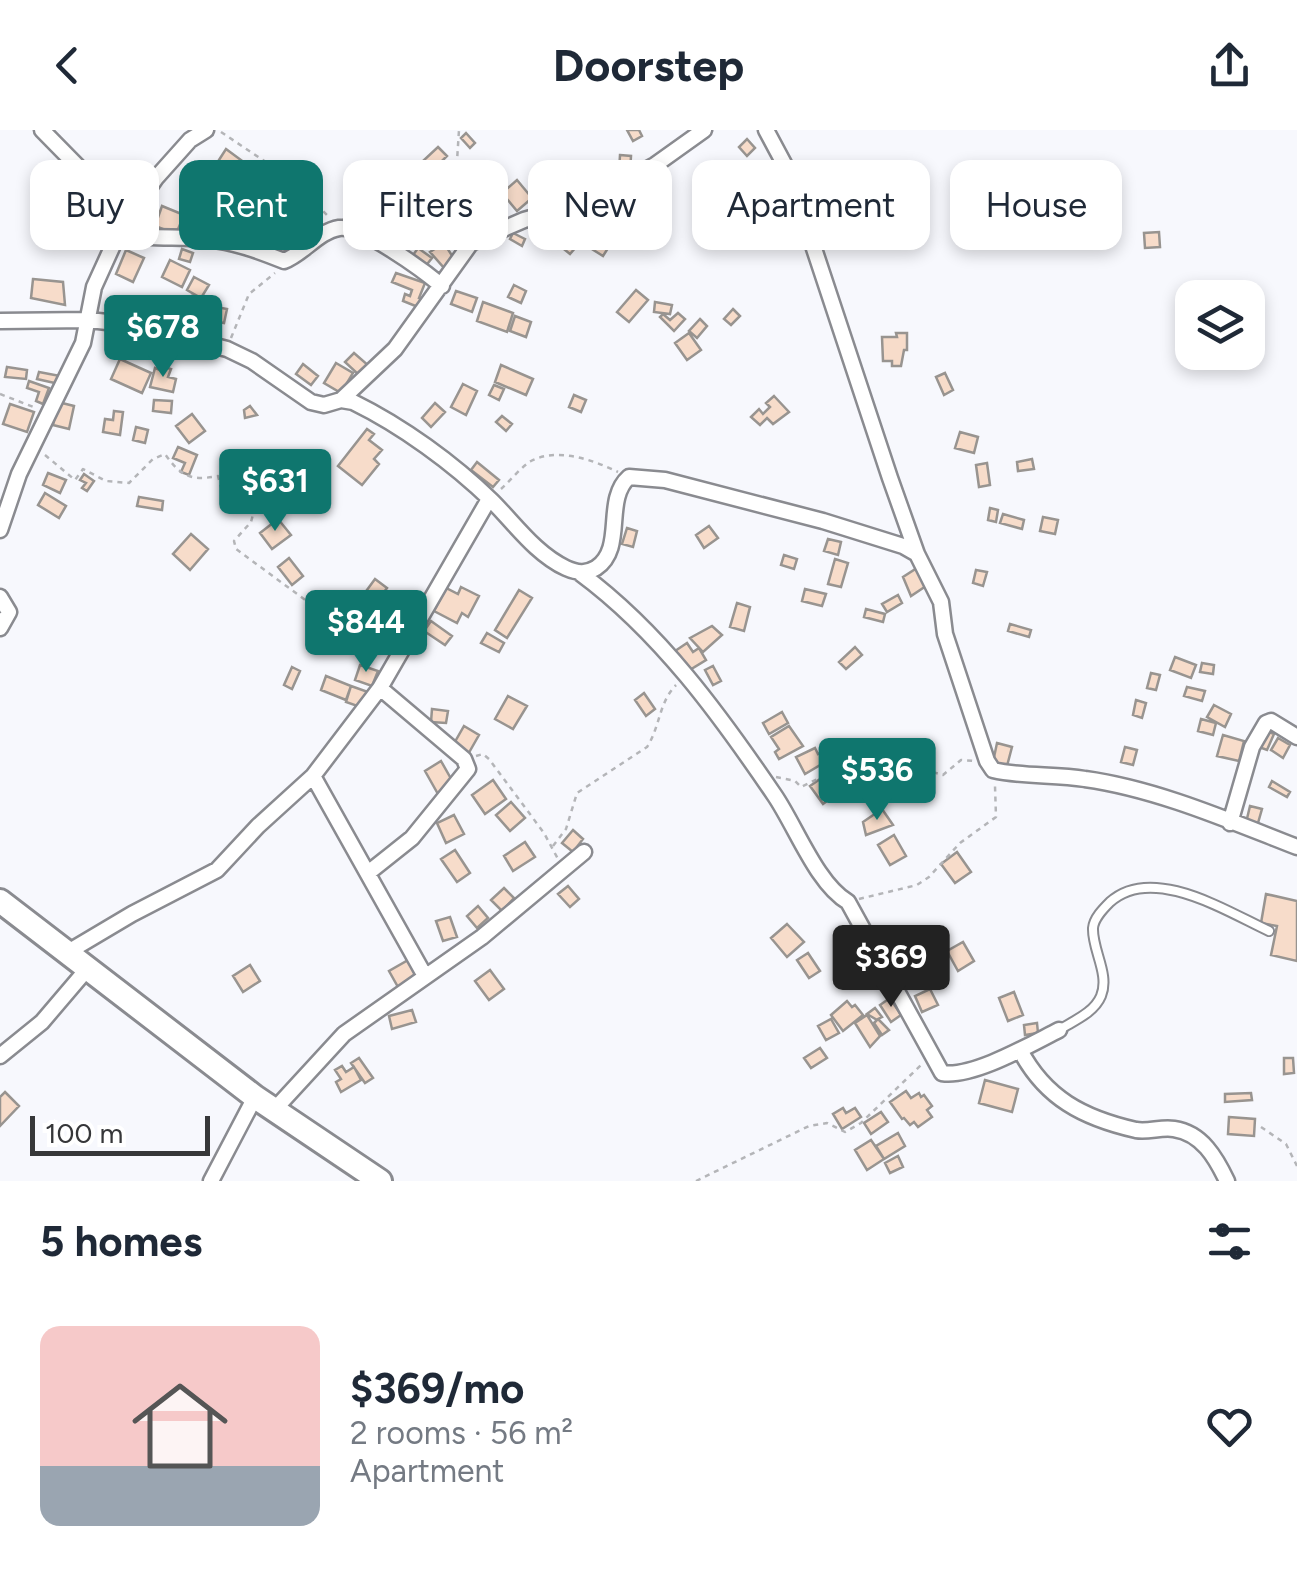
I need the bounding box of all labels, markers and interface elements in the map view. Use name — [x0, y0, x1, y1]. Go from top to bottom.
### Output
icon: back — [40, 38, 95, 93]
text: Doorstep — [553, 38, 744, 92]
icon: share — [1202, 38, 1257, 93]
chip: Buy — [30, 160, 159, 250]
chip: Rent — [179, 160, 323, 250]
chip: Filters — [343, 160, 508, 250]
chip: New — [528, 160, 672, 250]
chip: Apartment — [692, 160, 930, 250]
chip: House — [950, 160, 1122, 250]
map controls — [1175, 280, 1265, 370]
button: layers — [1175, 280, 1265, 370]
pin: $678 — [104, 295, 222, 380]
text: $678 — [126, 308, 200, 346]
pin: $631 — [216, 449, 334, 534]
text: $631 — [241, 462, 309, 500]
pin: $844 — [307, 590, 425, 675]
text: $844 — [327, 603, 405, 641]
pin: $536 — [818, 738, 936, 823]
text: $536 — [841, 751, 913, 789]
pin: $369 — [832, 925, 950, 1010]
text: $369 — [855, 938, 927, 976]
scale bar — [30, 1111, 210, 1156]
text: 100 m — [45, 1116, 123, 1150]
icon: filters — [1202, 1214, 1257, 1269]
text: 5 homes — [40, 1216, 202, 1267]
text: $369/mo — [350, 1363, 525, 1414]
icon: home — [120, 1366, 240, 1486]
icon: heart — [1202, 1399, 1257, 1454]
text: 2 rooms · 56 m² — [350, 1414, 573, 1452]
text: Apartment — [350, 1452, 504, 1490]

